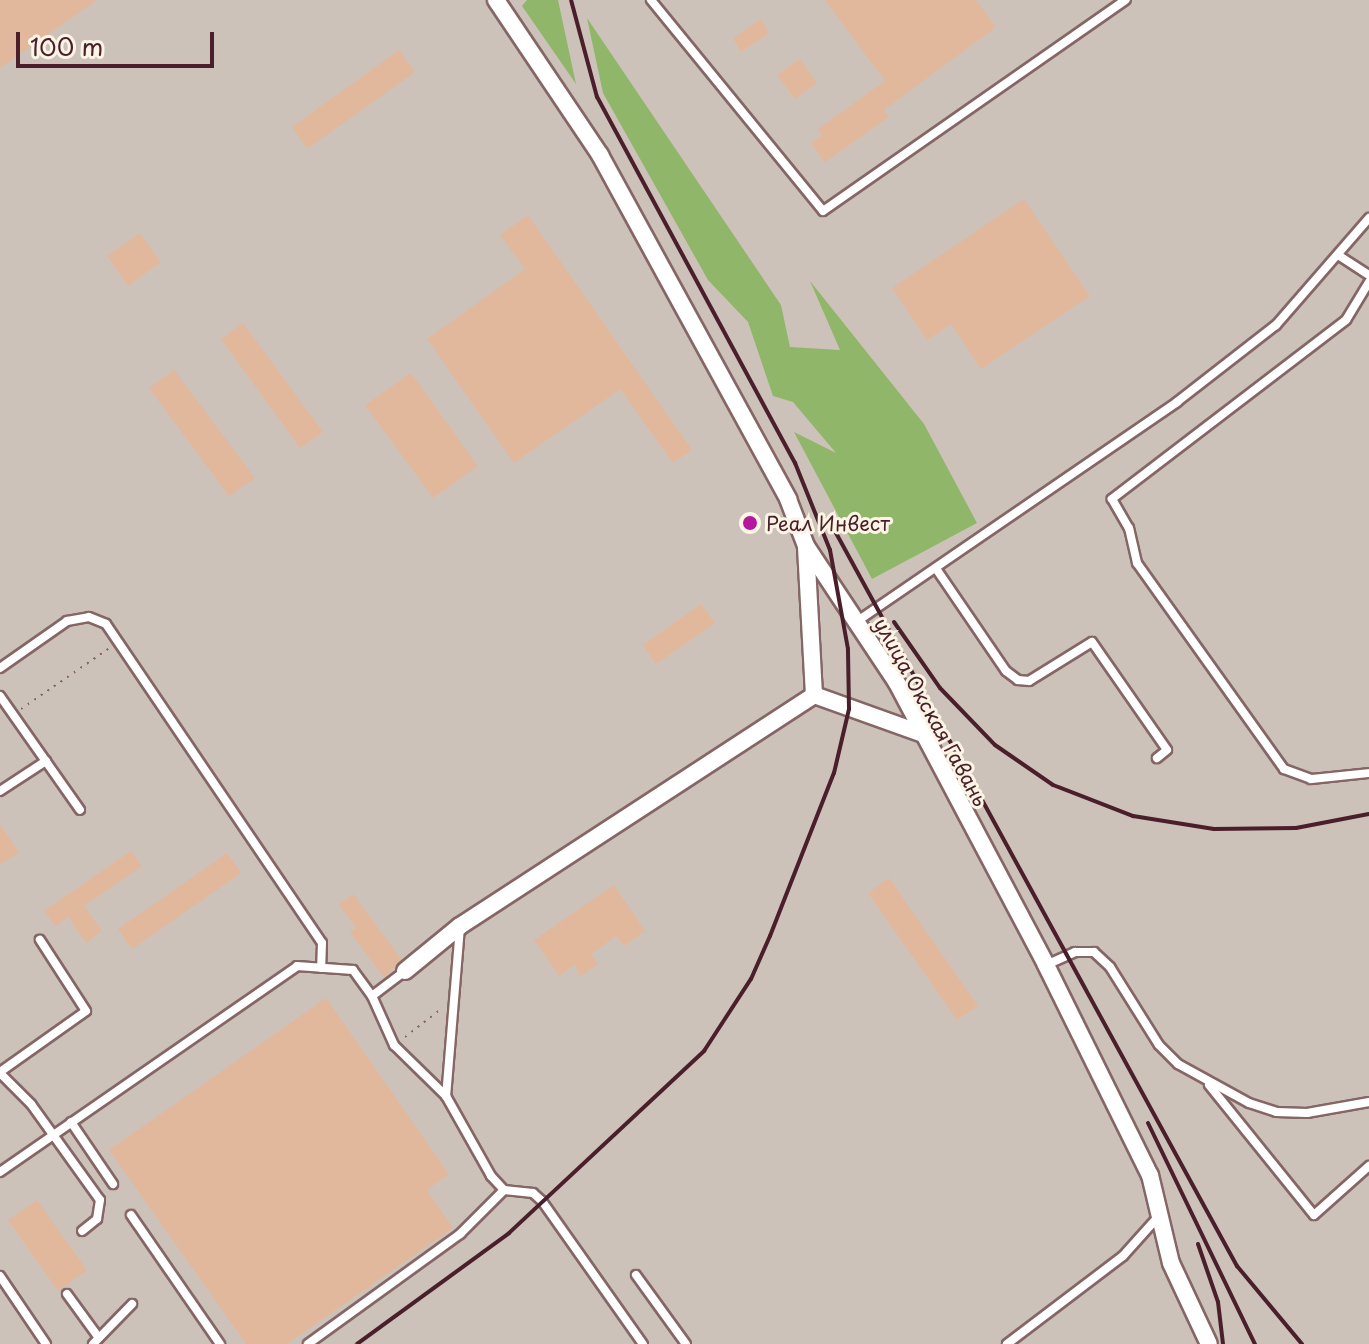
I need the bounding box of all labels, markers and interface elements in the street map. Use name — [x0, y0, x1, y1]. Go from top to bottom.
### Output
scale bar — [20, 16, 218, 66]
text: 100 m — [30, 28, 103, 64]
place label: Реал Инвест — [766, 511, 889, 535]
marker: Реал Инвест — [741, 514, 759, 532]
street label: улица Окская Гавань — [869, 613, 993, 811]

